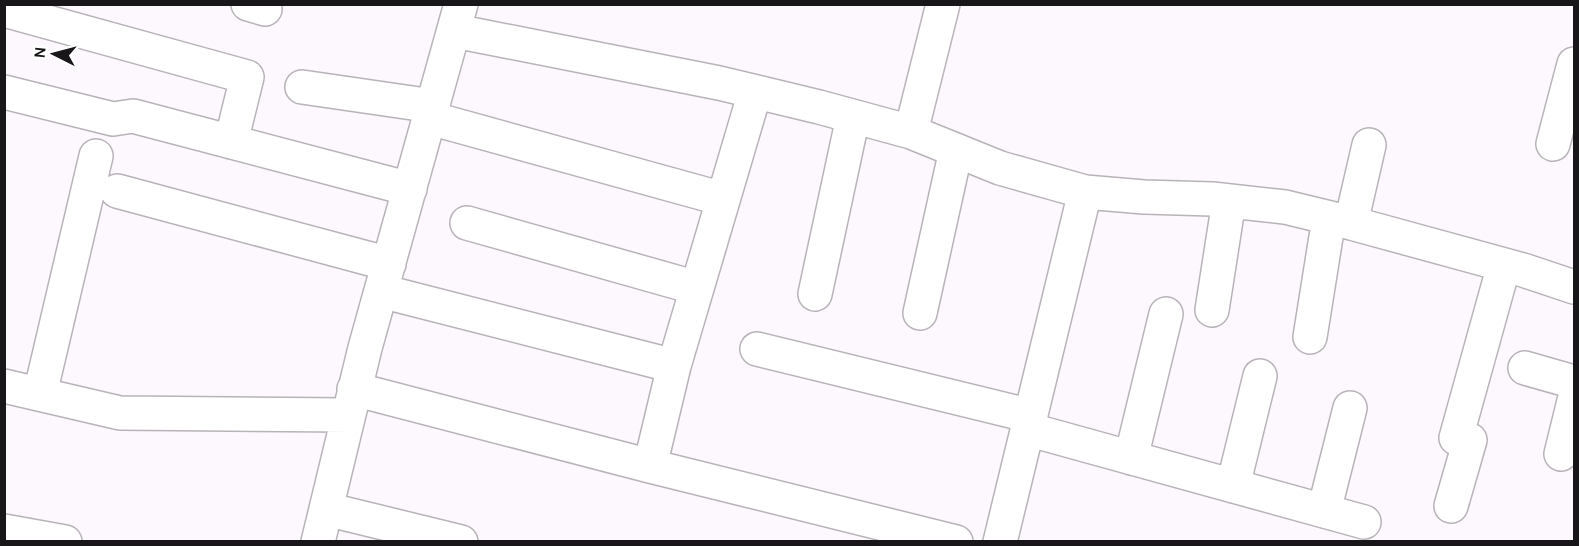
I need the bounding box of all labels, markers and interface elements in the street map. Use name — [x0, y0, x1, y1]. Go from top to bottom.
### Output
north arrow — [24, 24, 84, 84]
text: N — [30, 46, 50, 59]

